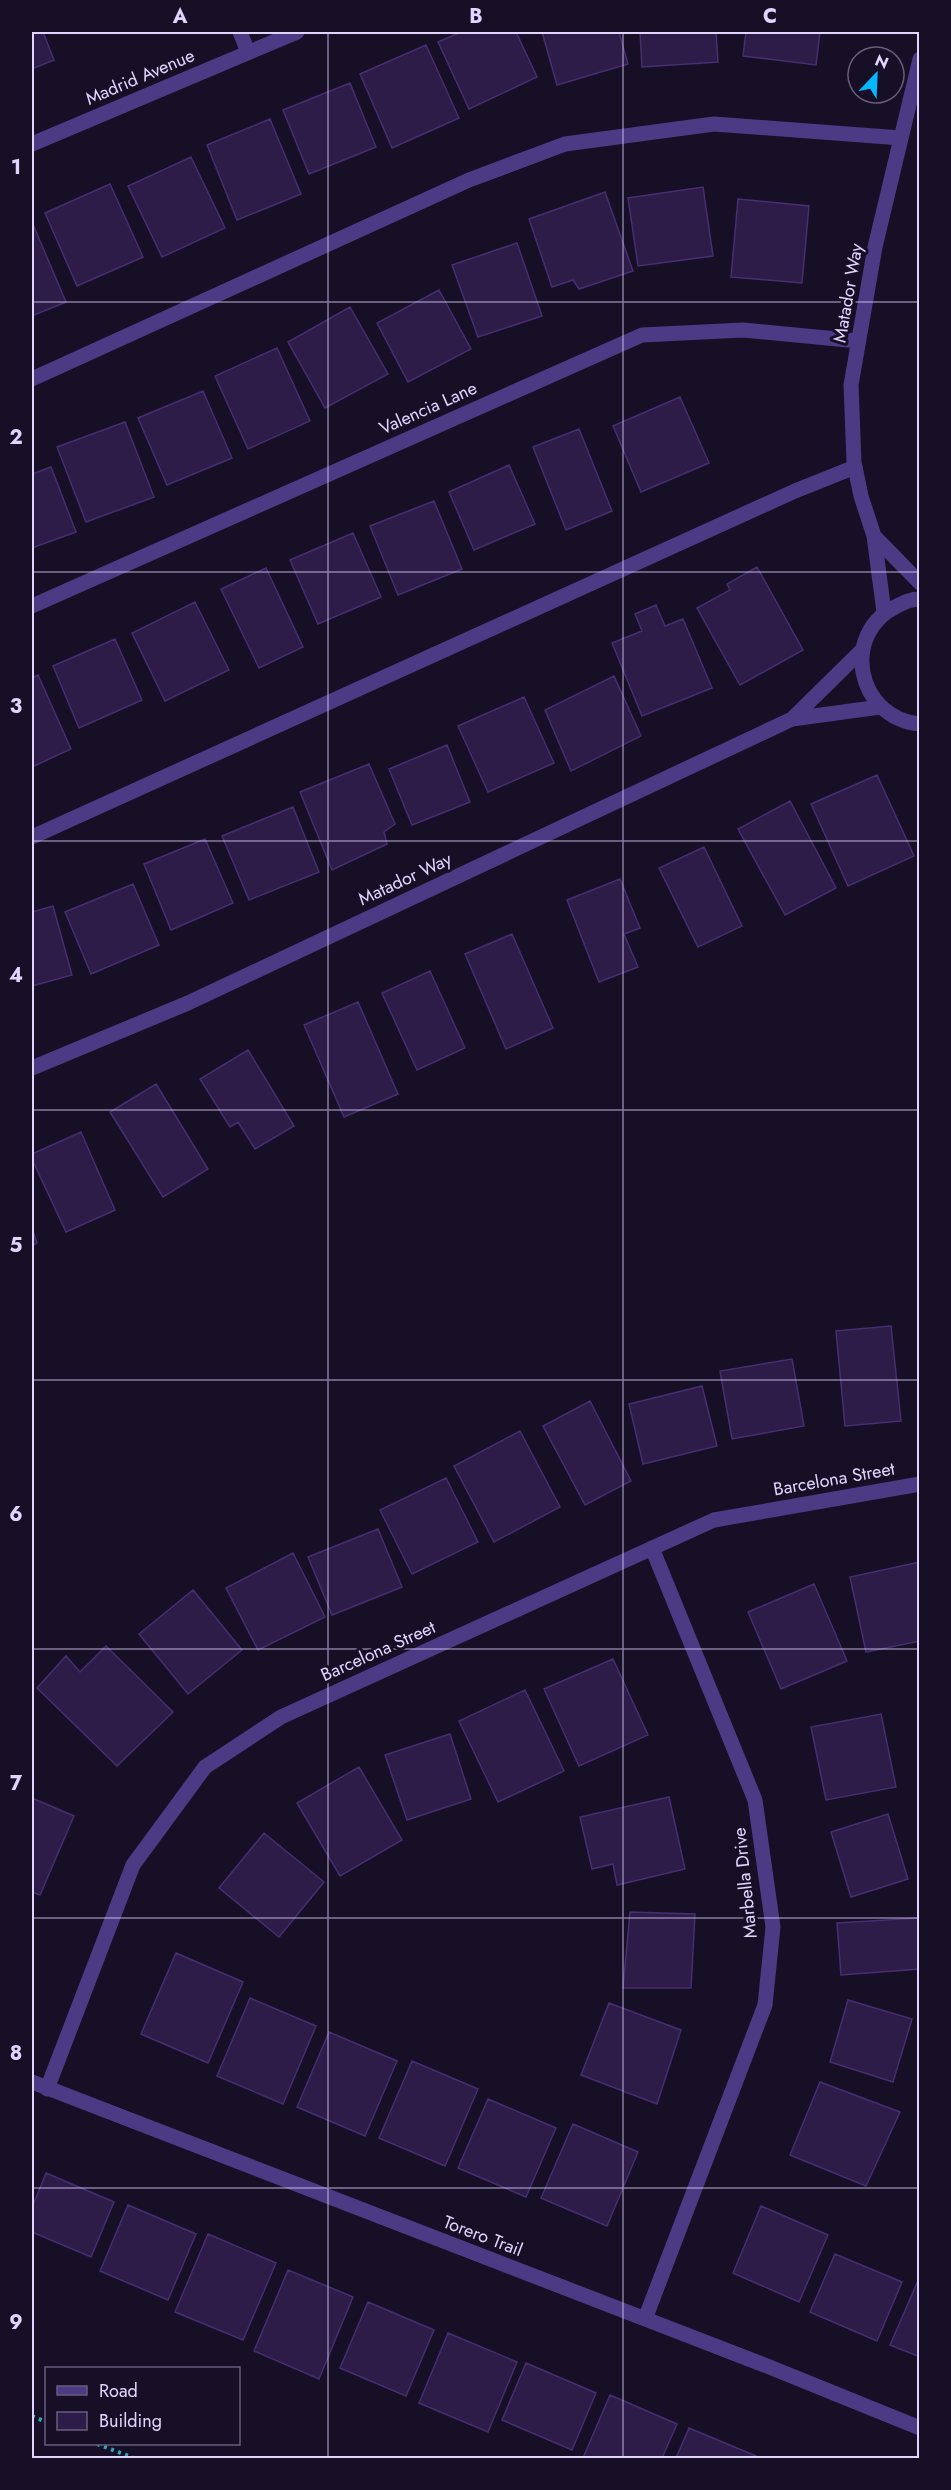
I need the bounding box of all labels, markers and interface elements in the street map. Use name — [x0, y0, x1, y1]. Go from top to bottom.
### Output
text: A — [172, 2, 188, 31]
text: B — [469, 2, 483, 31]
text: C — [763, 2, 777, 31]
street label: Madrid Avenue — [81, 42, 199, 112]
north arrow — [846, 45, 906, 105]
text: N — [871, 49, 892, 75]
text: 1 — [11, 153, 21, 182]
street label: Matador Way — [826, 241, 870, 345]
street label: Valencia Lane — [375, 375, 481, 441]
text: 2 — [9, 423, 23, 452]
text: 3 — [10, 692, 22, 721]
street label: Matador Way — [354, 846, 456, 912]
text: 4 — [9, 961, 23, 990]
text: 5 — [10, 1231, 23, 1260]
street label: Barcelona Street — [771, 1455, 897, 1502]
text: 6 — [9, 1500, 23, 1529]
street label: Barcelona Street — [317, 1614, 440, 1688]
text: 7 — [10, 1769, 23, 1798]
street label: Marbella Drive — [726, 1826, 764, 1940]
text: 8 — [10, 2039, 22, 2068]
street label: Torero Trail — [439, 2209, 527, 2263]
text: 9 — [9, 2308, 23, 2337]
legend — [45, 2367, 240, 2445]
text: Road — [99, 2378, 138, 2404]
text: Building — [99, 2408, 162, 2434]

